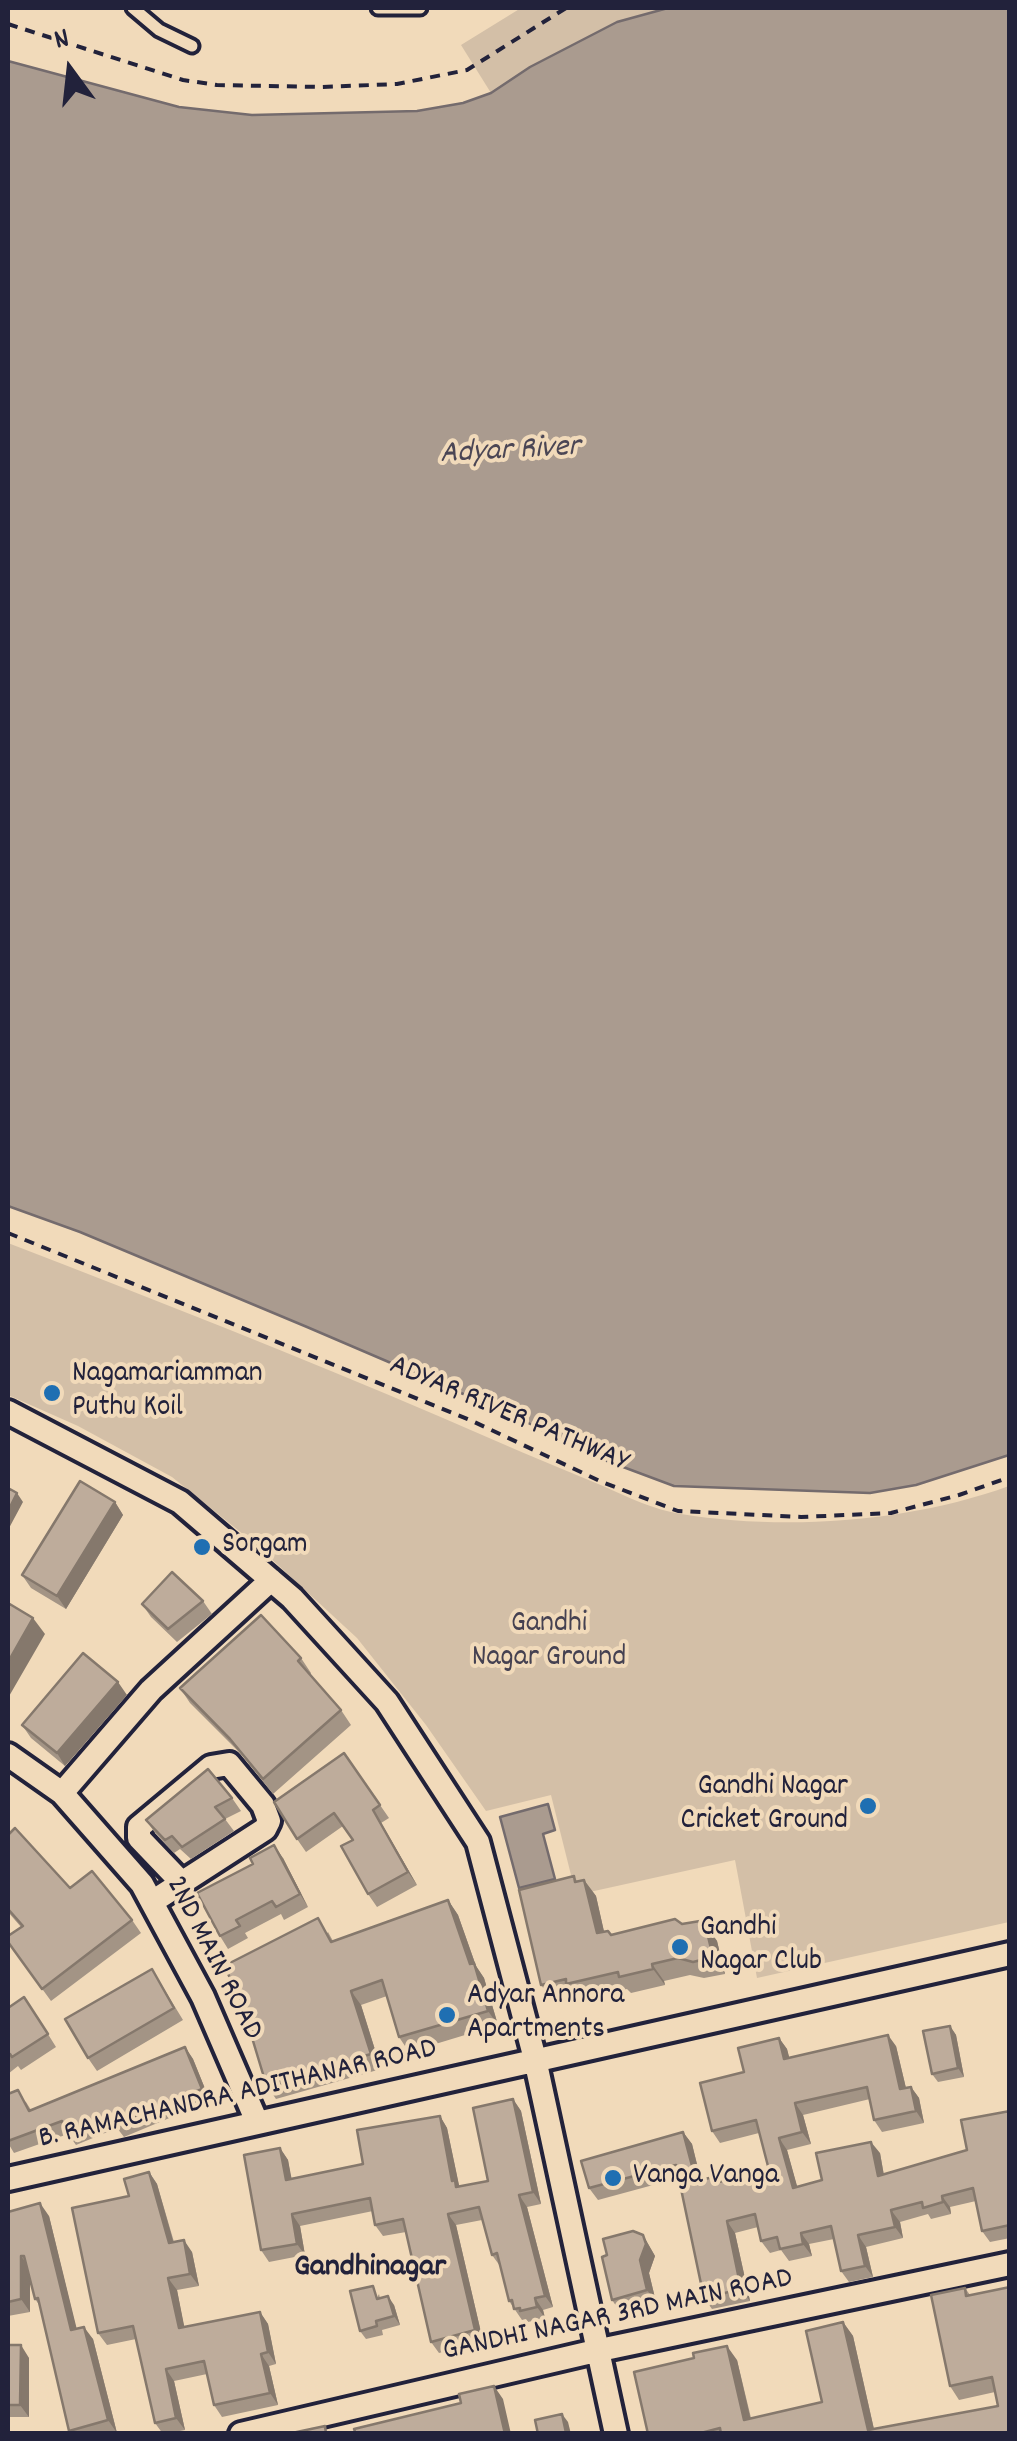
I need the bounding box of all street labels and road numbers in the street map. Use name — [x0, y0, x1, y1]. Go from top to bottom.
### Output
street label: ADYAR RIVER PATHWAY — [383, 1349, 633, 1483]
street label: 2ND MAIN ROAD — [155, 1871, 269, 2047]
street label: B. RAMACHANDRA ADITHANAR ROAD — [36, 2033, 440, 2159]
street label: GANDHI NAGAR 3RD MAIN ROAD — [440, 2262, 796, 2372]

